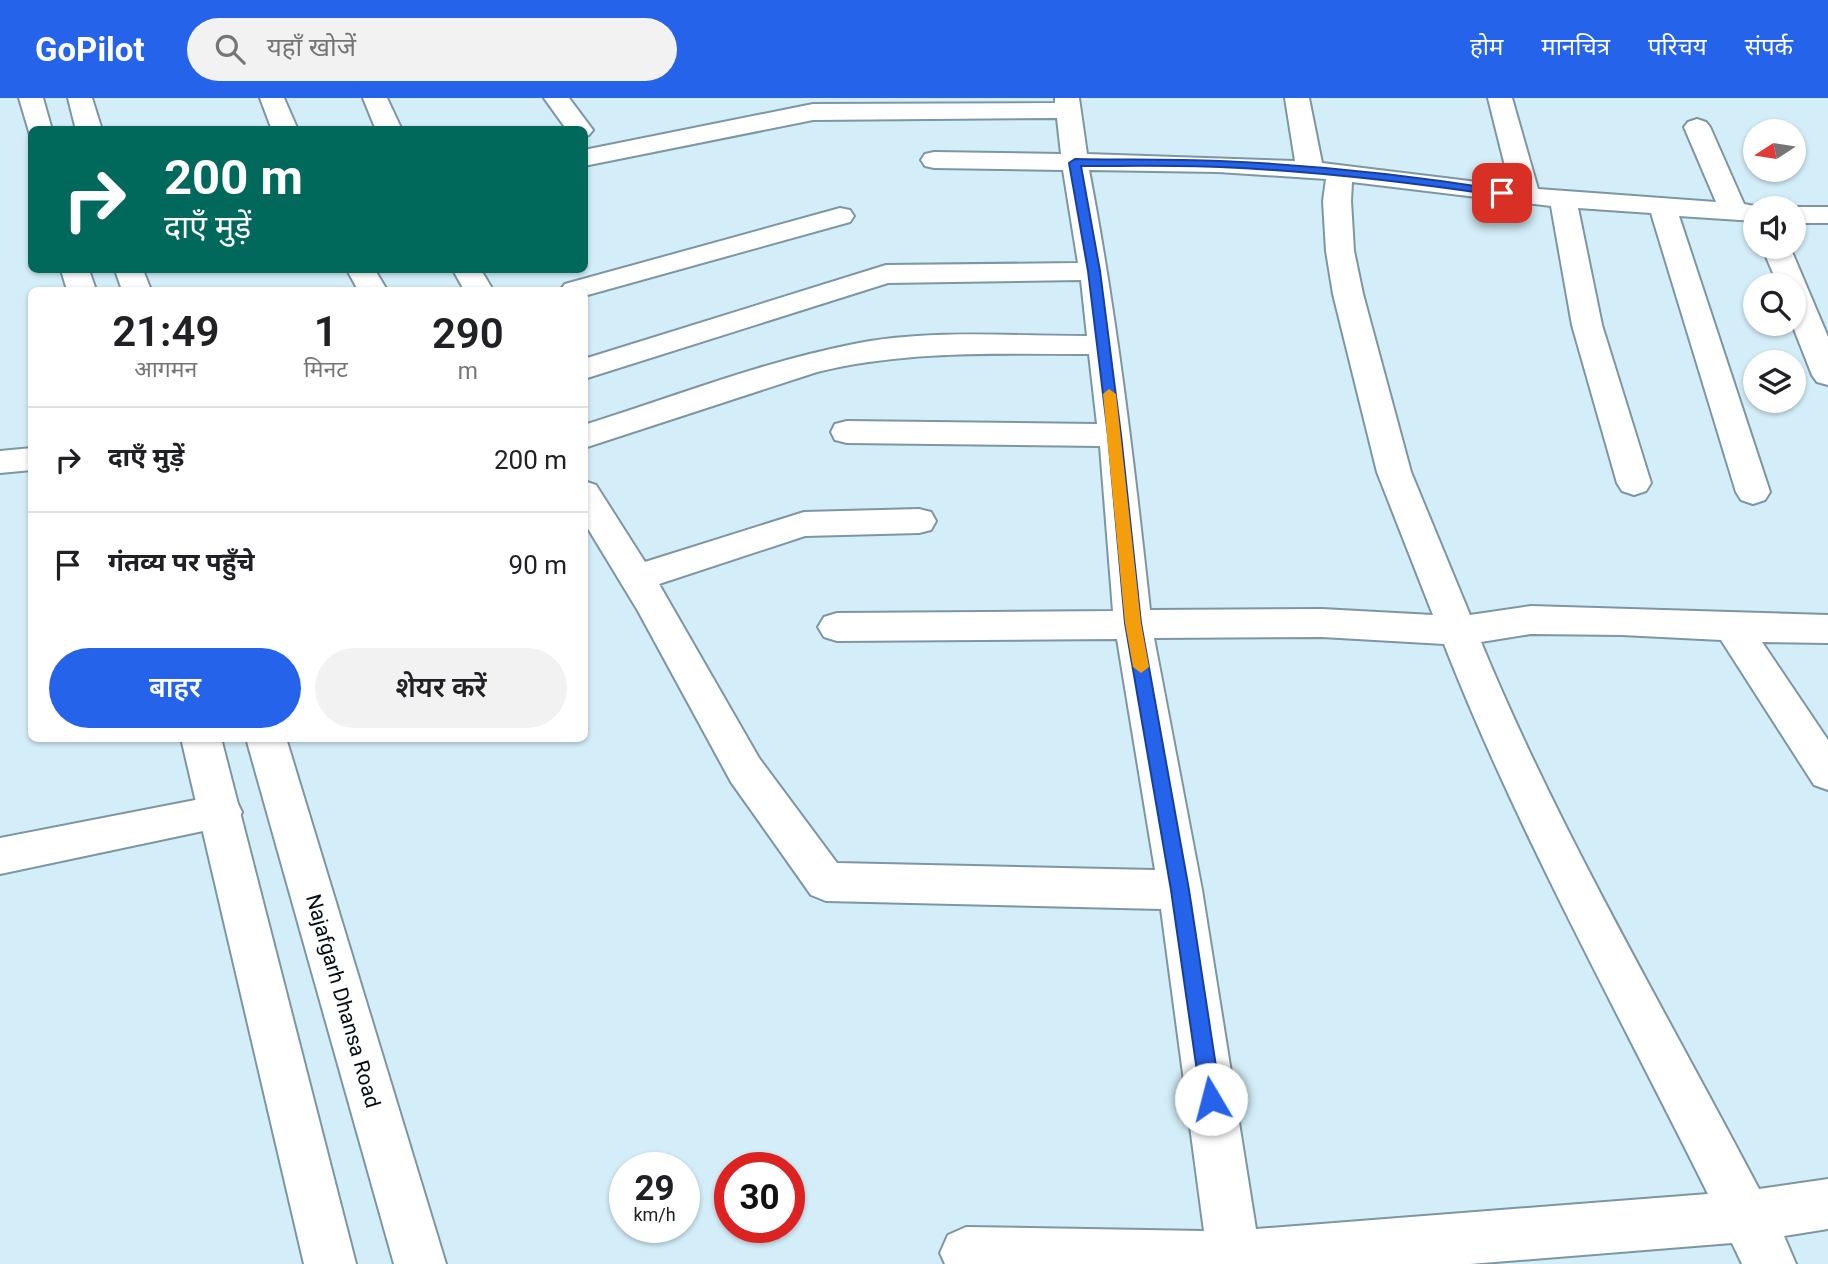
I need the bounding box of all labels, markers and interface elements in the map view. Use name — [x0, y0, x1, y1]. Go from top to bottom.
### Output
search box — [187, 18, 677, 81]
text: GoPilot — [35, 30, 145, 69]
icon: search — [211, 30, 249, 68]
text: यहाँ खोजें — [267, 32, 356, 62]
text: होम — [1470, 33, 1503, 61]
text: मानचित्र — [1541, 33, 1610, 61]
text: परिचय — [1648, 33, 1707, 61]
text: संपर्क — [1745, 33, 1793, 61]
north arrow — [1743, 119, 1806, 182]
map controls — [1743, 119, 1806, 413]
text: 200 m — [164, 149, 303, 206]
icon: right — [49, 154, 140, 245]
pin — [1472, 163, 1532, 223]
icon: arrive — [1483, 174, 1521, 212]
button: sound — [1743, 196, 1806, 259]
text: दाएँ मुड़ें — [164, 208, 251, 246]
button: search — [1743, 273, 1806, 336]
text: 21:49 — [112, 307, 220, 356]
text: 1 — [314, 307, 338, 356]
text: 290 — [432, 309, 504, 358]
button: layers — [1743, 350, 1806, 413]
text: आगमन — [134, 356, 197, 383]
text: मिनट — [304, 356, 348, 383]
text: m — [458, 358, 478, 385]
icon: right — [49, 441, 87, 479]
text: दाएँ मुड़ें — [108, 442, 184, 472]
text: 200 m — [494, 445, 567, 475]
icon: arrive — [49, 546, 87, 584]
text: गंतव्य पर पहुँचे — [108, 547, 255, 577]
text: 90 m — [509, 550, 567, 580]
button: बाहर — [49, 648, 301, 728]
button: शेयर करें — [315, 648, 567, 728]
street label: Najafgarh Dhansa Road — [301, 891, 385, 1111]
position arrow — [1174, 1062, 1248, 1136]
speed limit sign: 30 — [714, 1152, 805, 1243]
text: 29 — [634, 1168, 675, 1209]
text: km/h — [633, 1204, 676, 1225]

